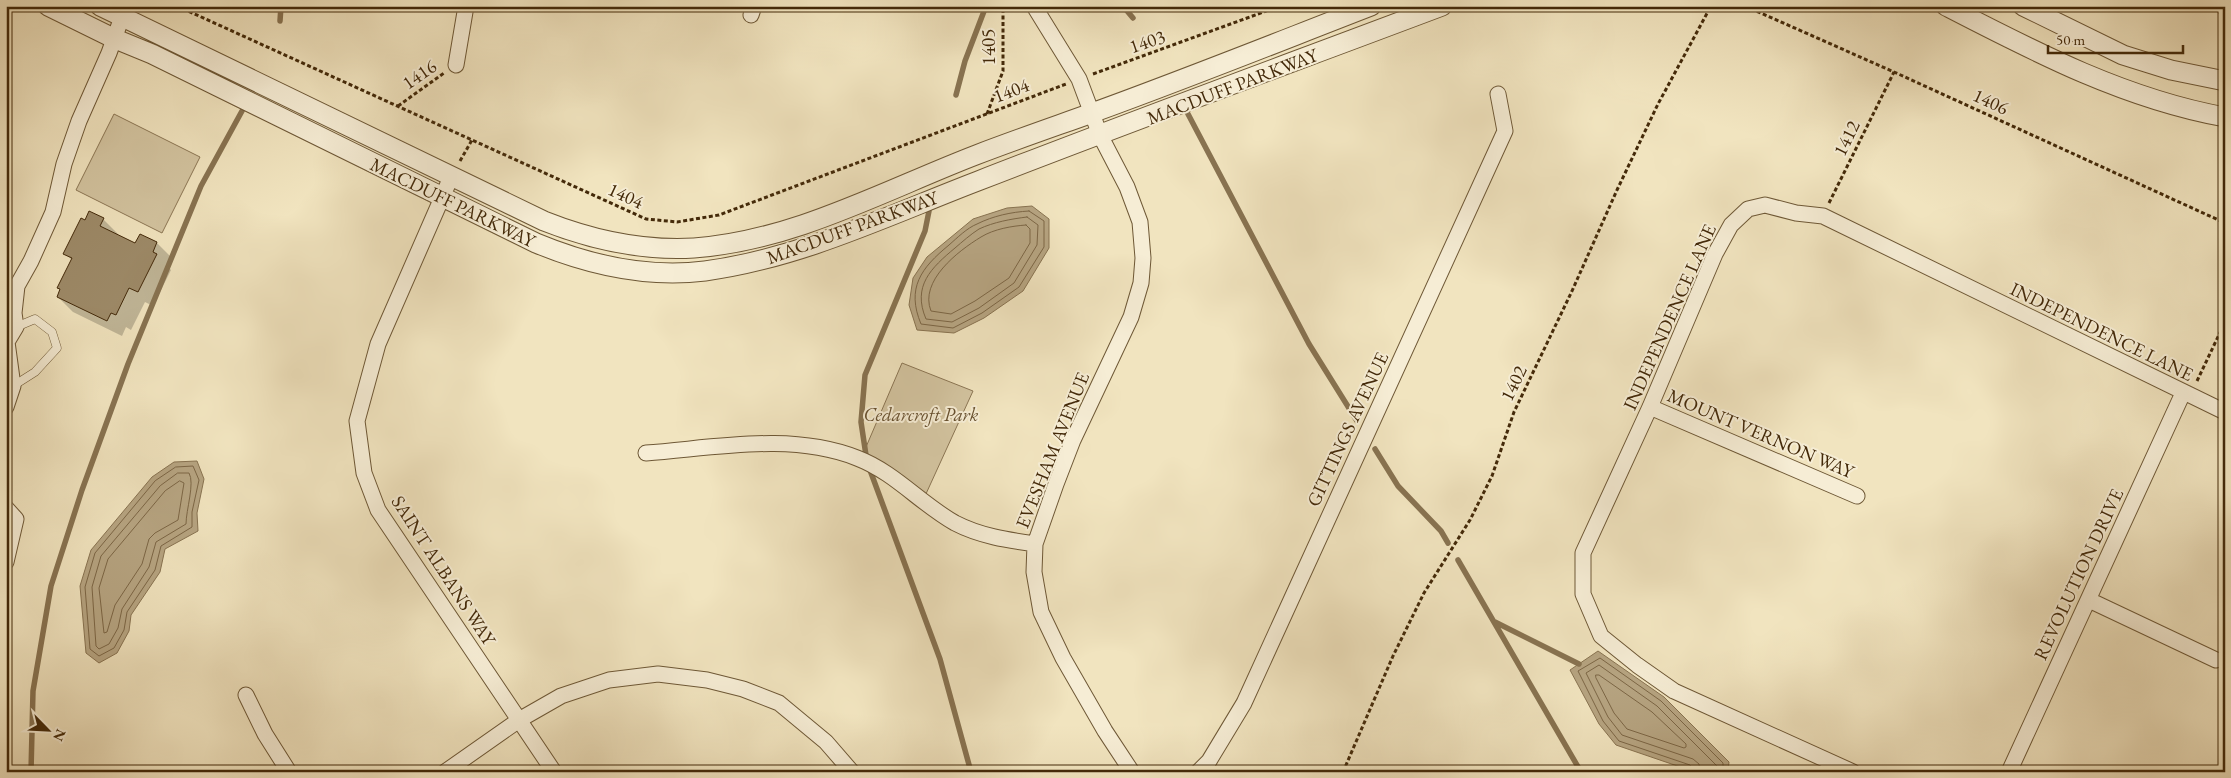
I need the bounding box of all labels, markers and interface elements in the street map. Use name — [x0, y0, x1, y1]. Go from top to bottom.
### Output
scale bar — [2048, 22, 2184, 54]
street label: 1403 — [1126, 24, 1168, 59]
street label: 1405 — [976, 29, 1001, 65]
text: 50 m — [2056, 30, 2085, 49]
street label: MACDUFF PARKWAY — [1143, 42, 1322, 131]
street label: 1416 — [397, 54, 441, 95]
street label: 1404 — [990, 72, 1034, 109]
street label: 1406 — [1969, 82, 2013, 120]
street label: 1412 — [1827, 116, 1866, 160]
street label: MACDUFF PARKWAY — [366, 152, 540, 254]
street label: 1404 — [604, 176, 648, 215]
street label: MACDUFF PARKWAY — [763, 184, 942, 270]
street label: INDEPENDENCE LANE — [1617, 220, 1722, 414]
street label: INDEPENDENCE LANE — [2006, 276, 2198, 387]
street label: GITTINGS AVENUE — [1301, 348, 1394, 510]
street label: 1402 — [1494, 361, 1533, 405]
street label: EVESHAM AVENUE — [1010, 368, 1095, 532]
street label: MOUNT VERNON WAY — [1664, 383, 1859, 484]
park label: Cedarcroft Park — [864, 402, 979, 427]
street label: REVOLUTION DRIVE — [2028, 484, 2129, 664]
street label: SAINT ALBANS WAY — [386, 491, 502, 651]
north arrow — [22, 706, 72, 756]
text: N — [49, 726, 70, 745]

